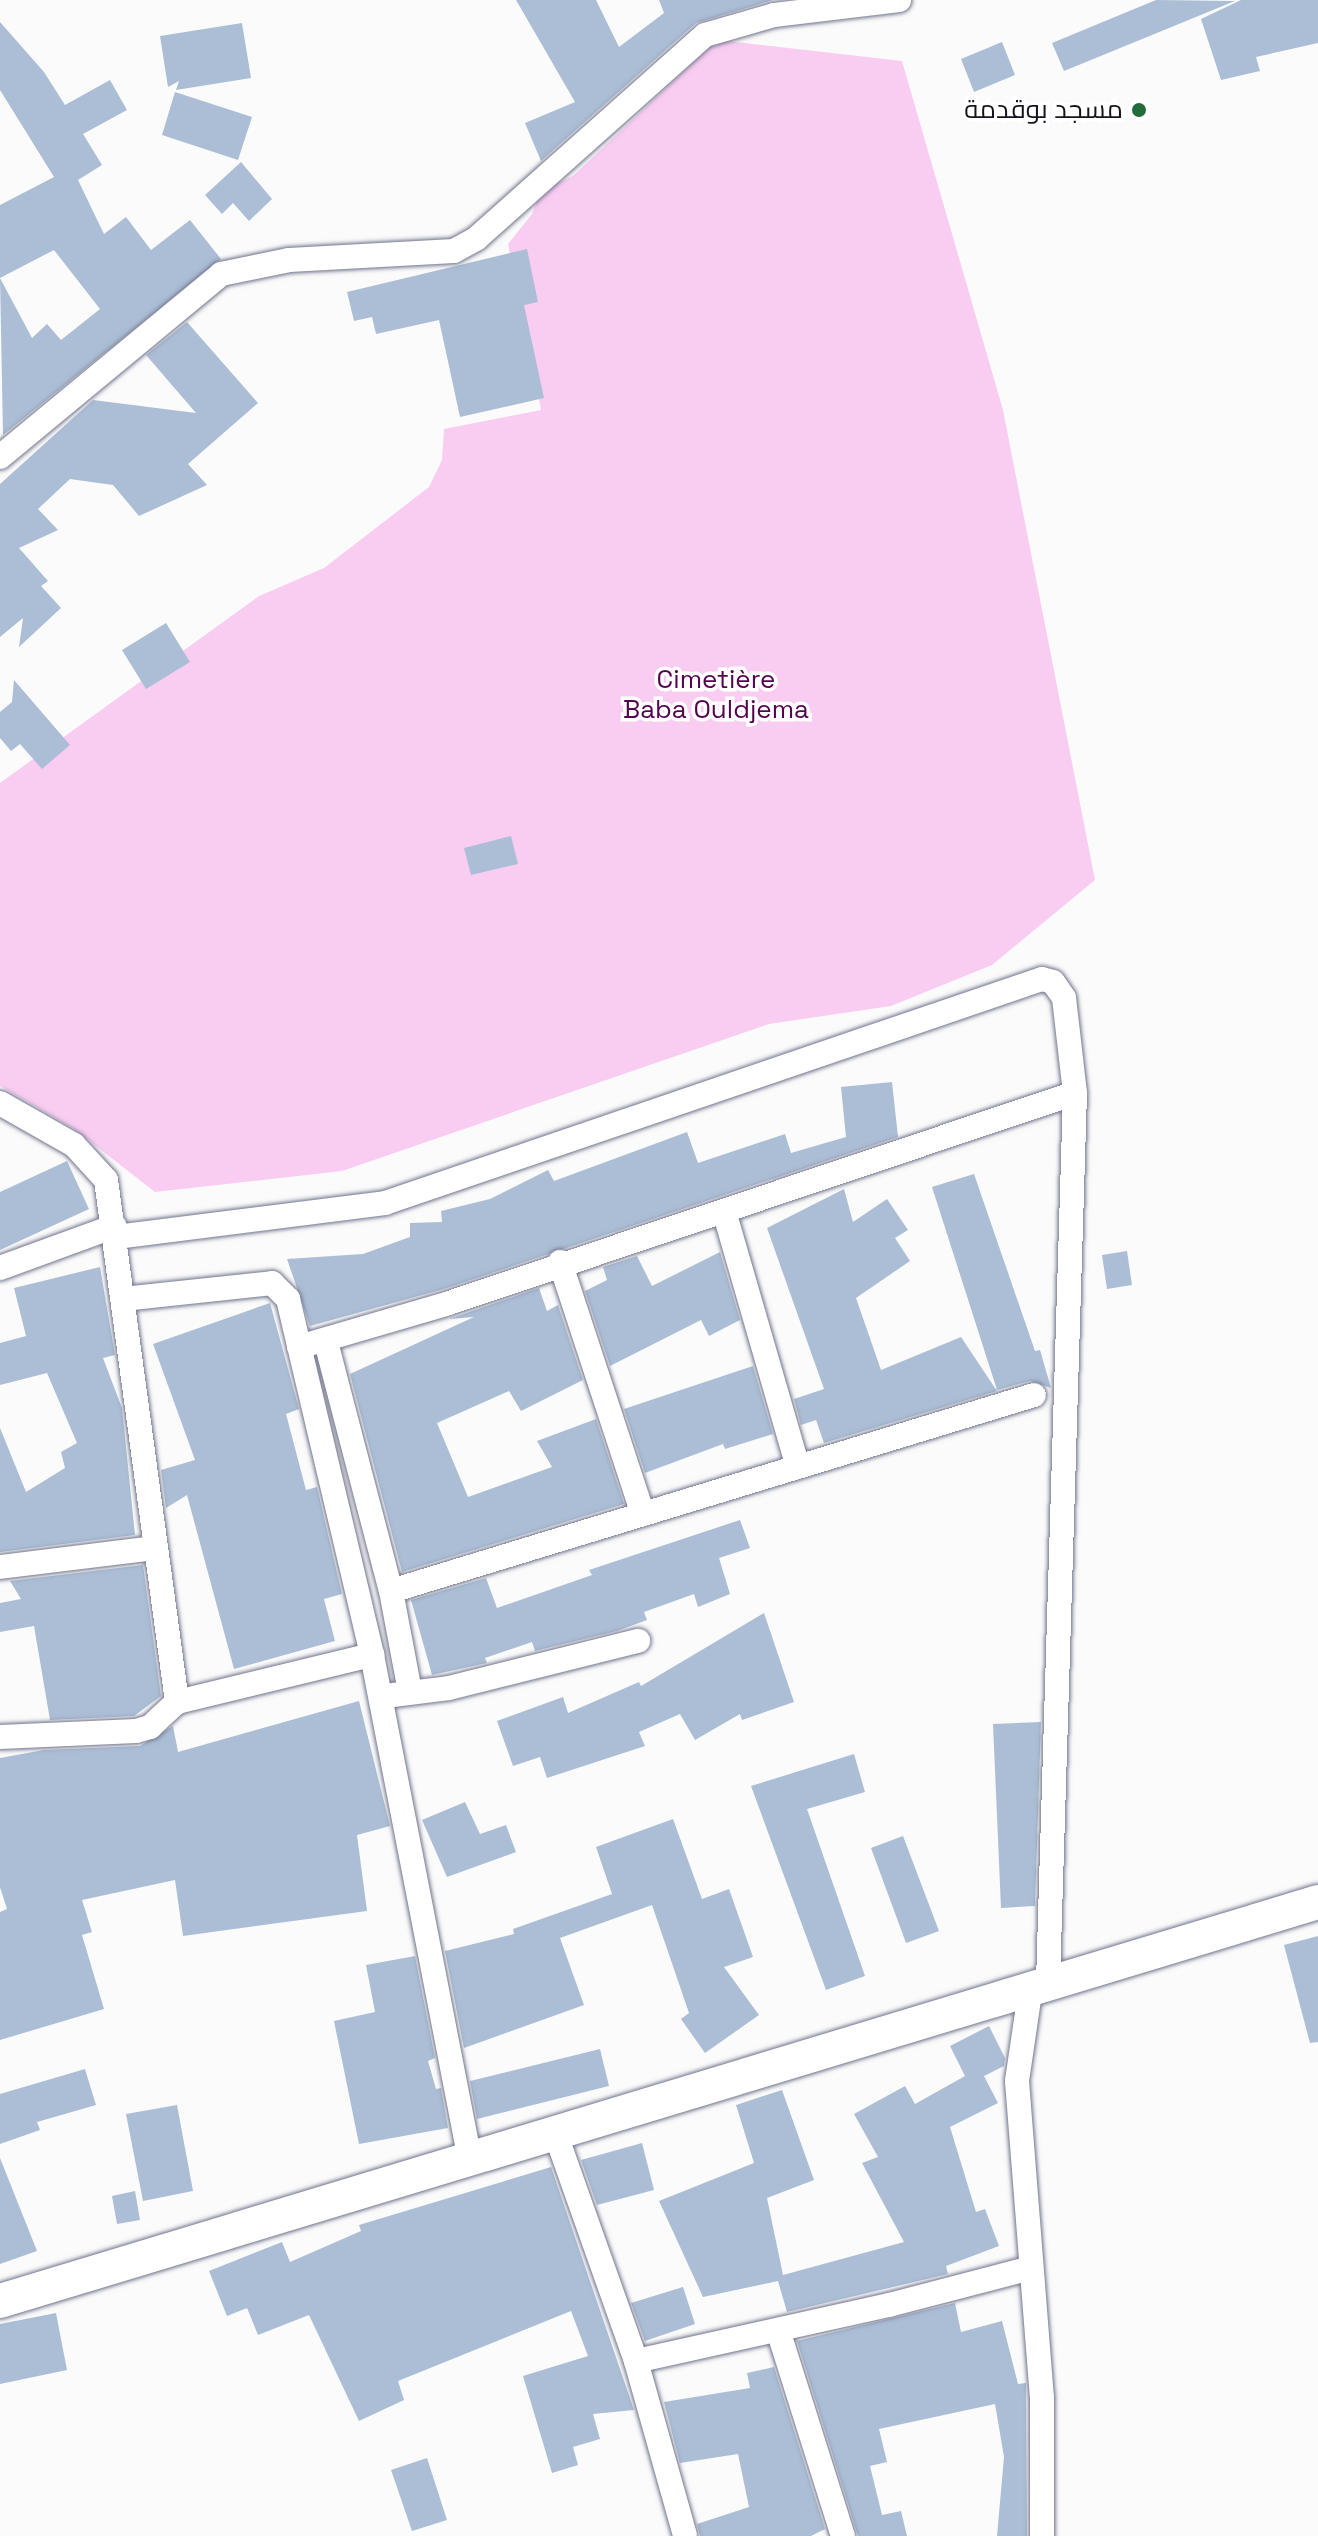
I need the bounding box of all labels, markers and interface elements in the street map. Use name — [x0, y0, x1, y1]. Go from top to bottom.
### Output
place label: مسجد بوقدمة — [964, 94, 1123, 126]
marker: مسجد بوقدمة — [1130, 101, 1148, 119]
park label: Cimetière Baba Ouldjema — [623, 664, 809, 726]

